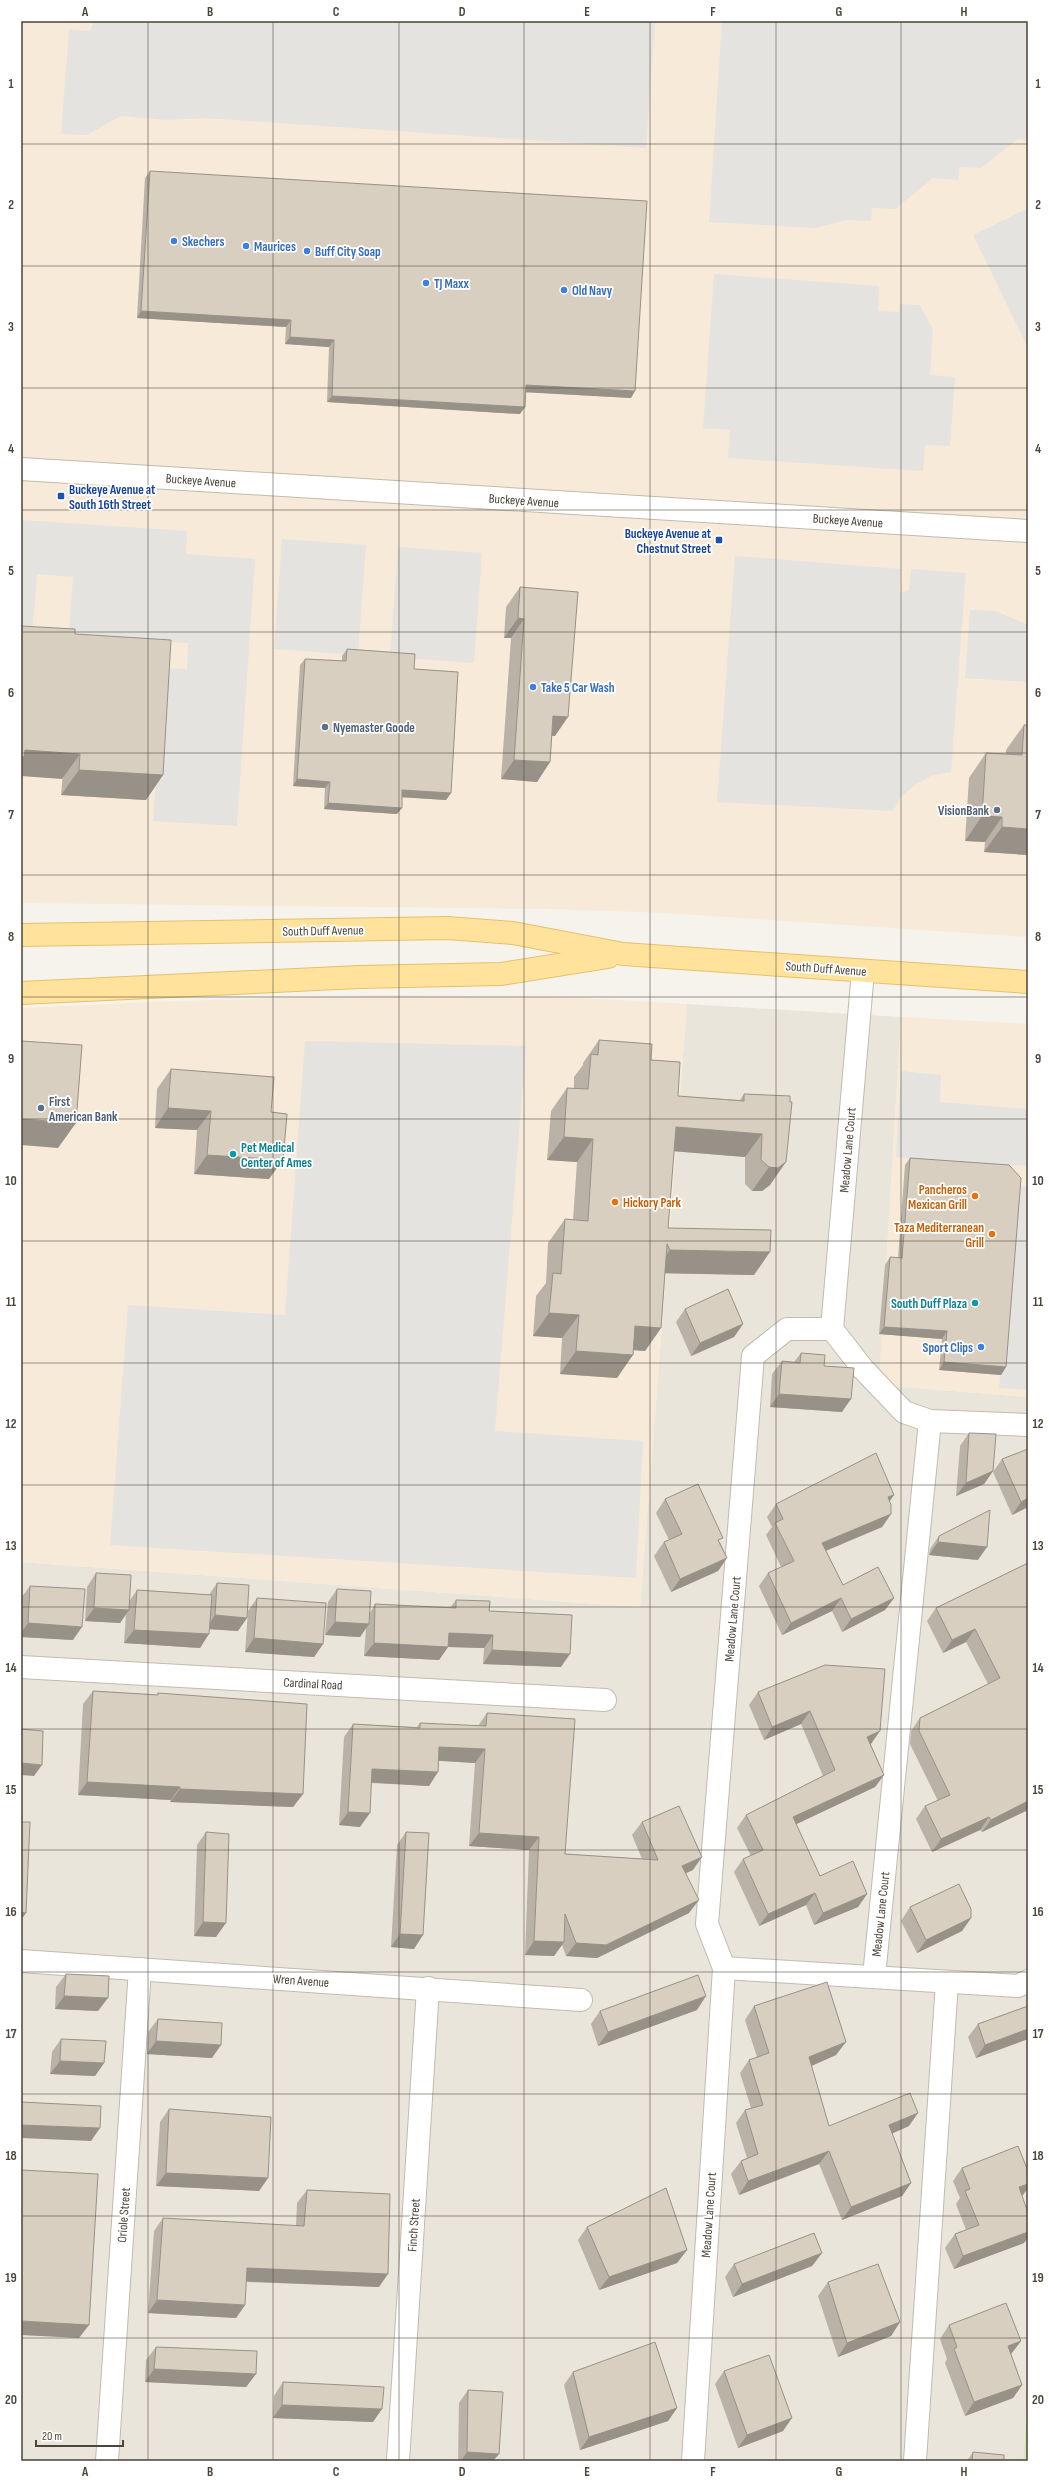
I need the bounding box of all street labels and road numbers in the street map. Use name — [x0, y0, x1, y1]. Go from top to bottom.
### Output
street label: Buckeye Avenue — [165, 471, 237, 491]
street label: Buckeye Avenue — [488, 491, 560, 511]
street label: Buckeye Avenue — [812, 511, 884, 531]
street label: South Duff Avenue — [282, 922, 364, 940]
street label: South Duff Avenue — [785, 958, 867, 980]
street label: Meadow Lane Court — [836, 1107, 860, 1193]
street label: Meadow Lane Court — [721, 1576, 745, 1662]
street label: Cardinal Road — [283, 1674, 343, 1694]
street label: Meadow Lane Court — [869, 1871, 893, 1958]
street label: Wren Avenue — [272, 1971, 330, 1991]
street label: Meadow Lane Court — [698, 2172, 720, 2258]
street label: Oriole Street — [114, 2187, 134, 2243]
street label: Finch Street — [404, 2198, 424, 2252]

